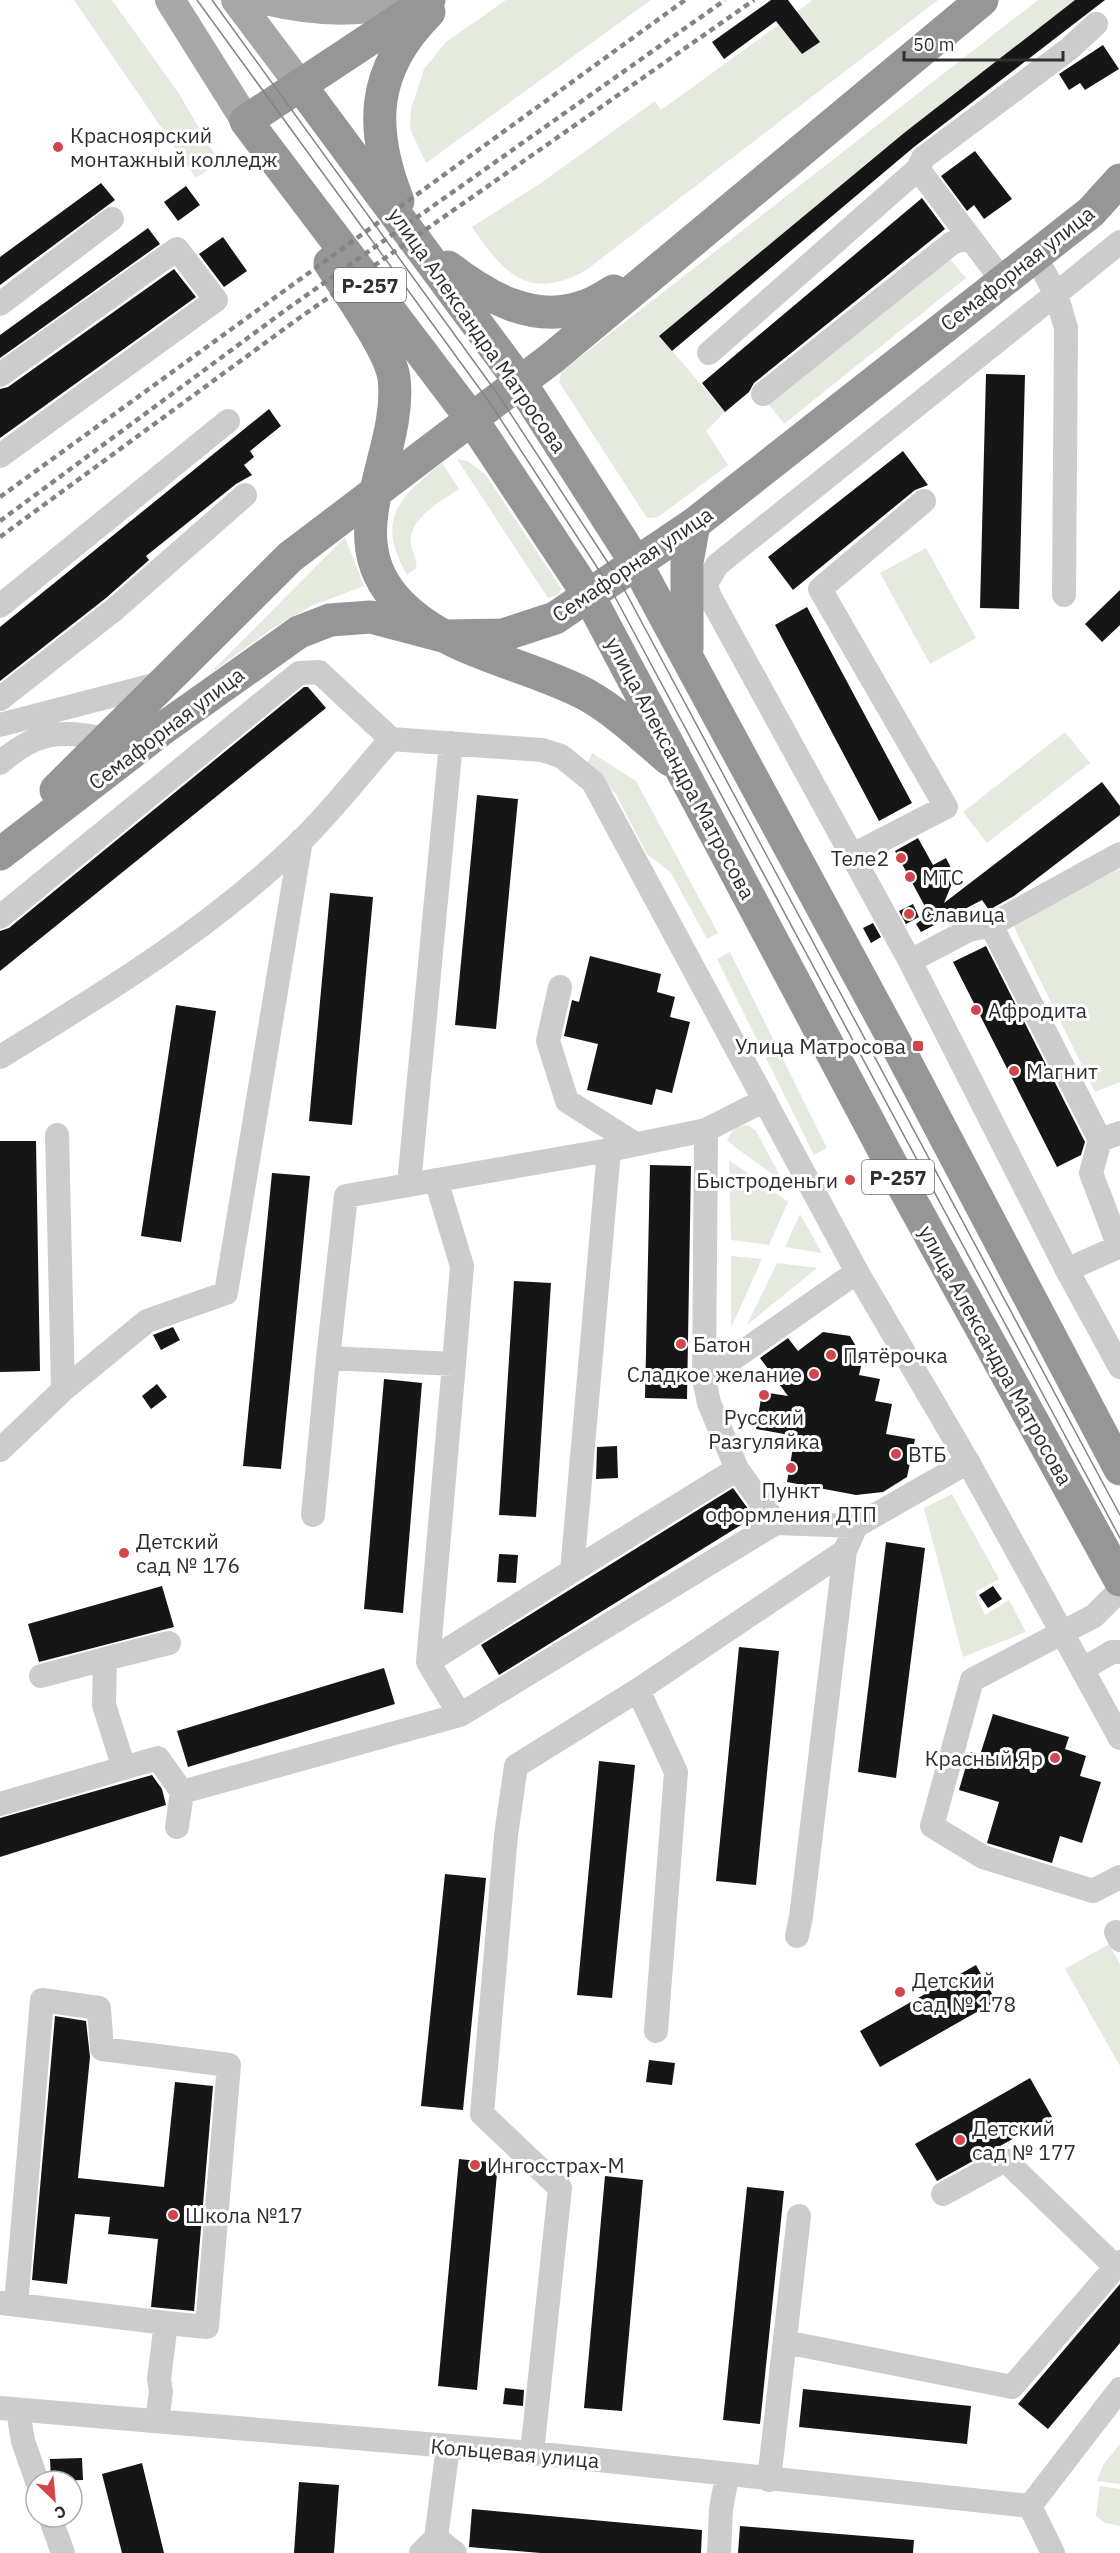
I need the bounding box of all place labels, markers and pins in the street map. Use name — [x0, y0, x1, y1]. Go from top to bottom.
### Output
place label: Красноярский монтажный колледж — [70, 121, 277, 173]
marker: Красноярский монтажный колледж — [51, 140, 65, 154]
place label: Теле2 — [831, 844, 889, 872]
marker: Теле2 — [894, 851, 908, 865]
place label: МТС — [922, 863, 964, 891]
marker: МТС — [903, 870, 917, 884]
place label: Славица — [921, 900, 1005, 928]
marker: Славица — [902, 907, 916, 921]
place label: Афродита — [988, 996, 1087, 1024]
marker: Афродита — [969, 1003, 983, 1017]
place label: Улица Матросова — [735, 1032, 906, 1060]
marker: Улица Матросова — [911, 1039, 925, 1053]
place label: Магнит — [1026, 1057, 1098, 1085]
marker: Магнит — [1007, 1064, 1021, 1078]
place label: Быстроденьги — [696, 1166, 838, 1194]
marker: Быстроденьги — [843, 1173, 857, 1187]
place label: Батон — [693, 1330, 751, 1358]
marker: Батон — [674, 1337, 688, 1351]
place label: Пятёрочка — [843, 1341, 948, 1369]
marker: Пятёрочка — [824, 1348, 838, 1362]
place label: Сладкое желание — [627, 1360, 802, 1388]
marker: Сладкое желание — [807, 1367, 821, 1381]
marker: Русский Разгуляйка — [757, 1388, 771, 1402]
place label: Русский Разгуляйка — [708, 1403, 820, 1455]
place label: ВТБ — [908, 1440, 947, 1468]
marker: ВТБ — [889, 1447, 903, 1461]
marker: Пункт оформления ДТП — [784, 1461, 798, 1475]
place label: Пункт оформления ДТП — [705, 1476, 877, 1528]
place label: Детский сад № 176 — [136, 1527, 240, 1579]
marker: Детский сад № 176 — [117, 1546, 131, 1560]
place label: Красный Яр — [925, 1744, 1043, 1772]
marker: Красный Яр — [1048, 1751, 1062, 1765]
place label: Детский сад № 178 — [912, 1966, 1016, 2018]
marker: Детский сад № 178 — [893, 1985, 907, 1999]
place label: Детский сад № 177 — [972, 2114, 1076, 2166]
marker: Детский сад № 177 — [953, 2133, 967, 2147]
place label: Ингосстрах-М — [487, 2151, 625, 2179]
marker: Ингосстрах-М — [468, 2158, 482, 2172]
place label: Школа №17 — [185, 2201, 303, 2229]
marker: Школа №17 — [166, 2208, 180, 2222]

